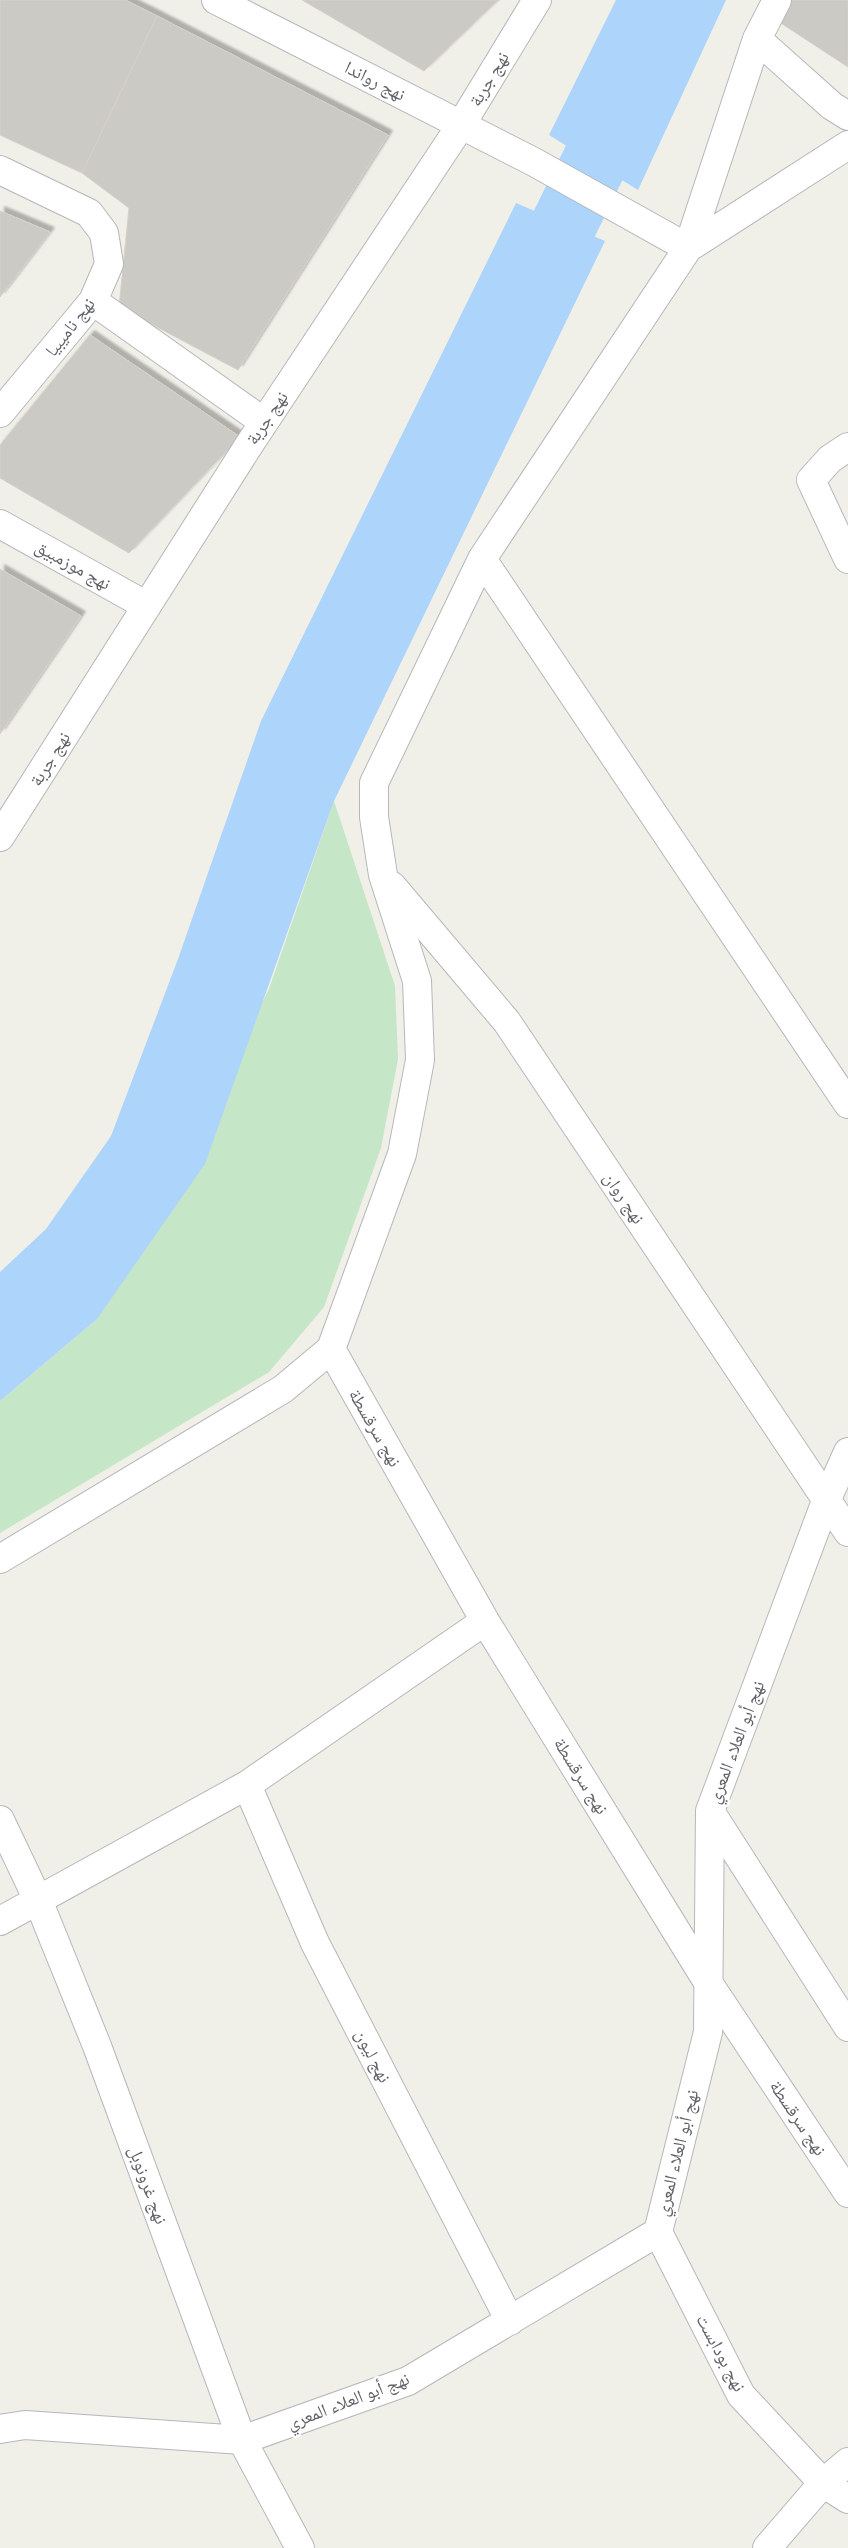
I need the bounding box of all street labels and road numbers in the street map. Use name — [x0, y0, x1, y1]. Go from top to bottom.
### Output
street label: نهج جربة — [464, 48, 515, 111]
street label: نهج رواندا — [340, 56, 409, 107]
street label: نهج ناميبيا — [40, 293, 101, 361]
street label: نهج جربة — [241, 387, 294, 449]
street label: نهج موزمبيق — [31, 535, 115, 596]
street label: نهج جربة — [25, 728, 76, 791]
street label: نهج روان — [598, 1168, 649, 1229]
street label: نهج سرقسطة — [343, 1385, 406, 1471]
street label: نهج أبو العلاء المعري — [703, 1678, 773, 1808]
street label: نهج سرقسطة — [548, 1734, 613, 1819]
street label: نهج ليون — [349, 2026, 396, 2087]
street label: نهج سرقسطة — [764, 2076, 831, 2160]
street label: نهج أبو العلاء المعري — [651, 2087, 707, 2219]
street label: نهج غرونوبل — [123, 2143, 172, 2228]
street label: نهج بودابست — [691, 2310, 751, 2396]
street label: نهج أبو العلاء المعري — [284, 2367, 414, 2438]

